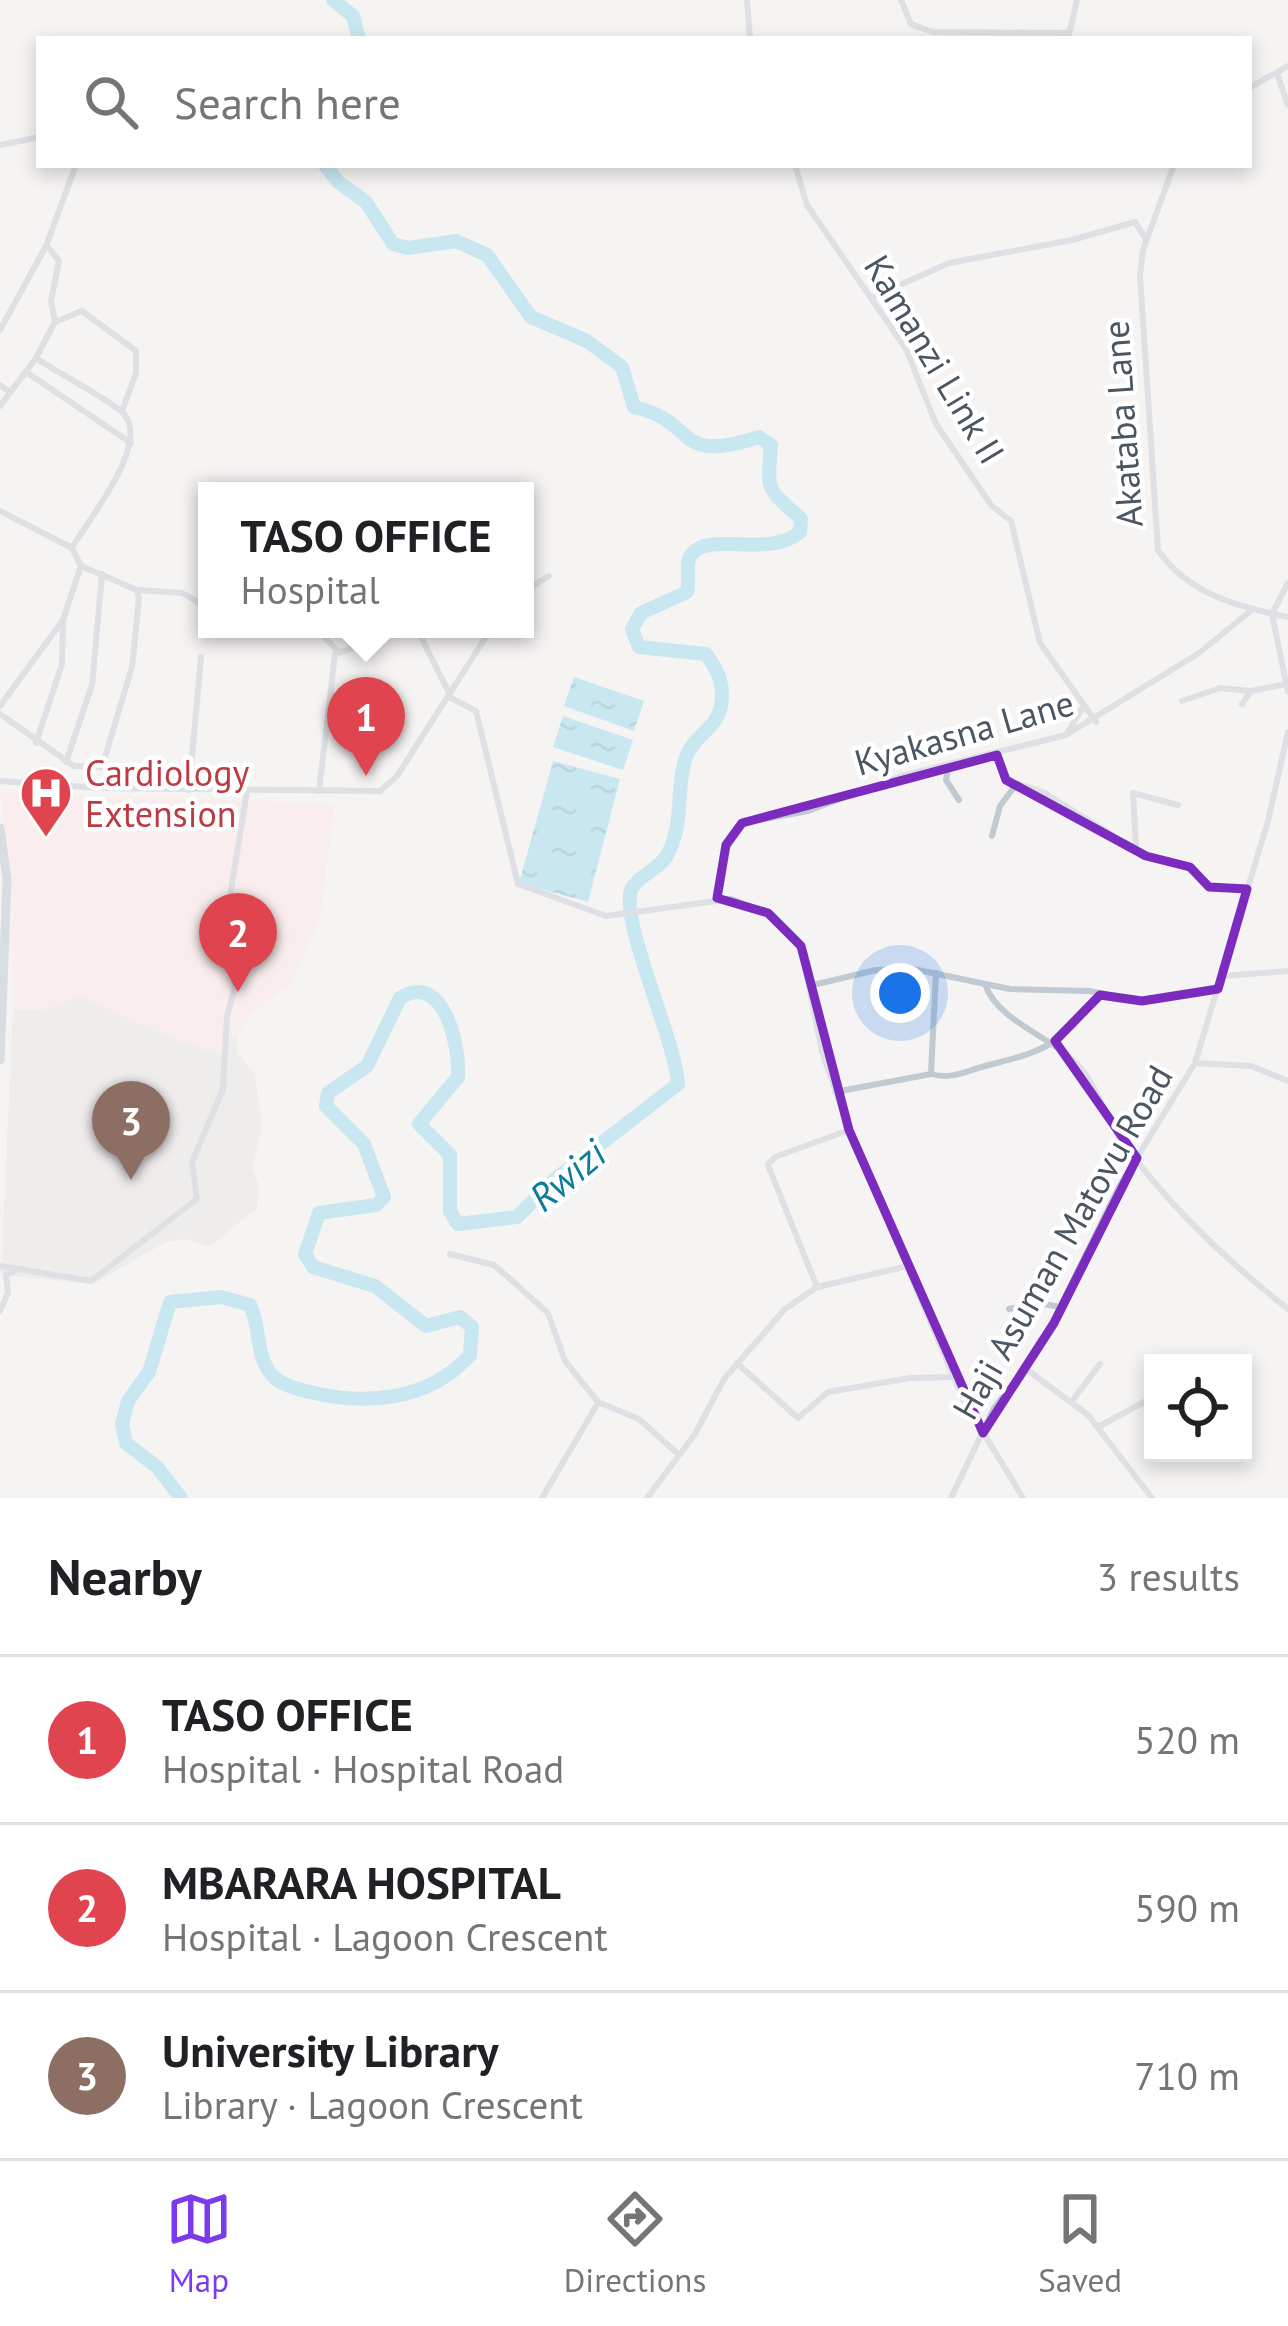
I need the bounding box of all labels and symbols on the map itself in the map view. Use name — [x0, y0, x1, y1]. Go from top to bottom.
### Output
street label: Kamanzi Link II — [854, 246, 1016, 472]
street label: Akataba Lane — [1091, 319, 1153, 529]
pin: 1 — [327, 677, 405, 776]
street label: Kyakasna Lane — [849, 678, 1079, 786]
place label: Cardiology Extension — [85, 749, 249, 837]
hospital icon: Cardiology Extension — [18, 765, 74, 839]
pin: 2 — [199, 893, 277, 992]
your location — [870, 963, 930, 1023]
street label: Haji Asuman Matovu Road — [941, 1056, 1183, 1428]
pin: 3 — [92, 1081, 170, 1180]
water label: Rwizi — [518, 1127, 617, 1222]

